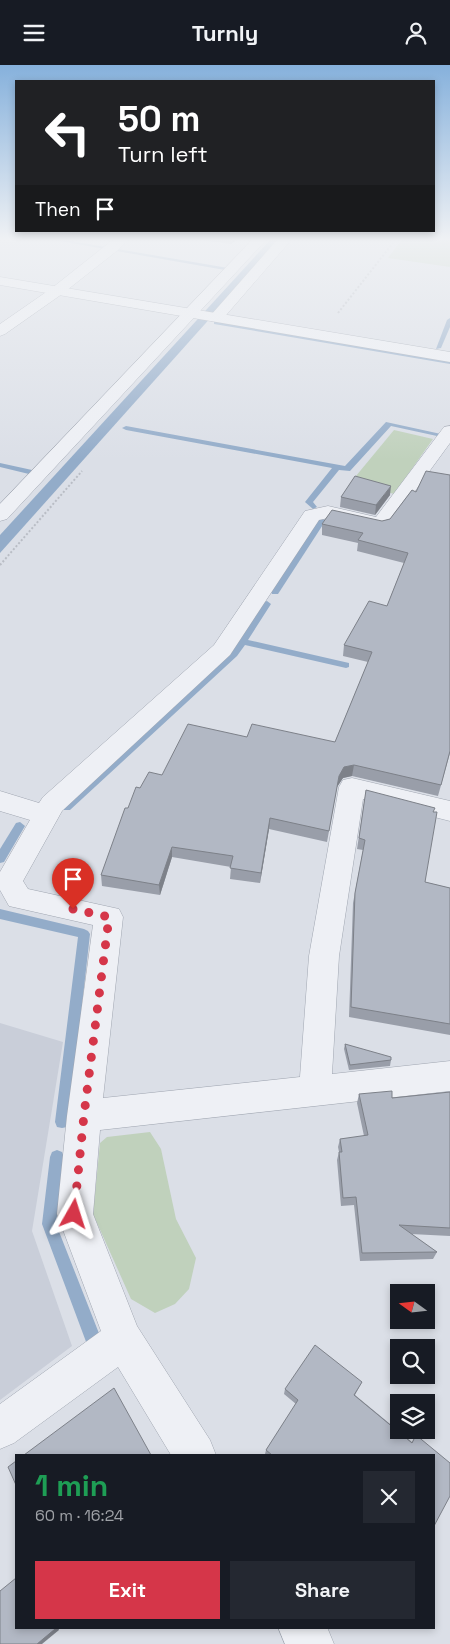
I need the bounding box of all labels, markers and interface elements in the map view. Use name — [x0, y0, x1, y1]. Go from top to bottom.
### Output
icon: menu — [20, 19, 48, 47]
text: Turnly — [192, 19, 258, 47]
icon: person — [402, 19, 430, 47]
text: 50 m — [118, 97, 200, 141]
icon: left — [35, 100, 100, 165]
text: Turn left — [118, 140, 208, 168]
icon: arrive — [91, 195, 119, 223]
text: Then — [35, 197, 81, 222]
pin — [52, 858, 94, 909]
icon: arrive — [59, 865, 87, 893]
position arrow — [47, 1187, 99, 1239]
north arrow — [390, 1284, 435, 1329]
map controls — [390, 1284, 435, 1439]
button: search — [390, 1339, 435, 1384]
button: layers — [390, 1394, 435, 1439]
text: 1 min — [35, 1466, 108, 1505]
button: close — [363, 1471, 415, 1523]
text: 60 m · 16:24 — [35, 1505, 124, 1526]
button: Exit — [35, 1561, 220, 1619]
button: Share — [230, 1561, 415, 1619]

